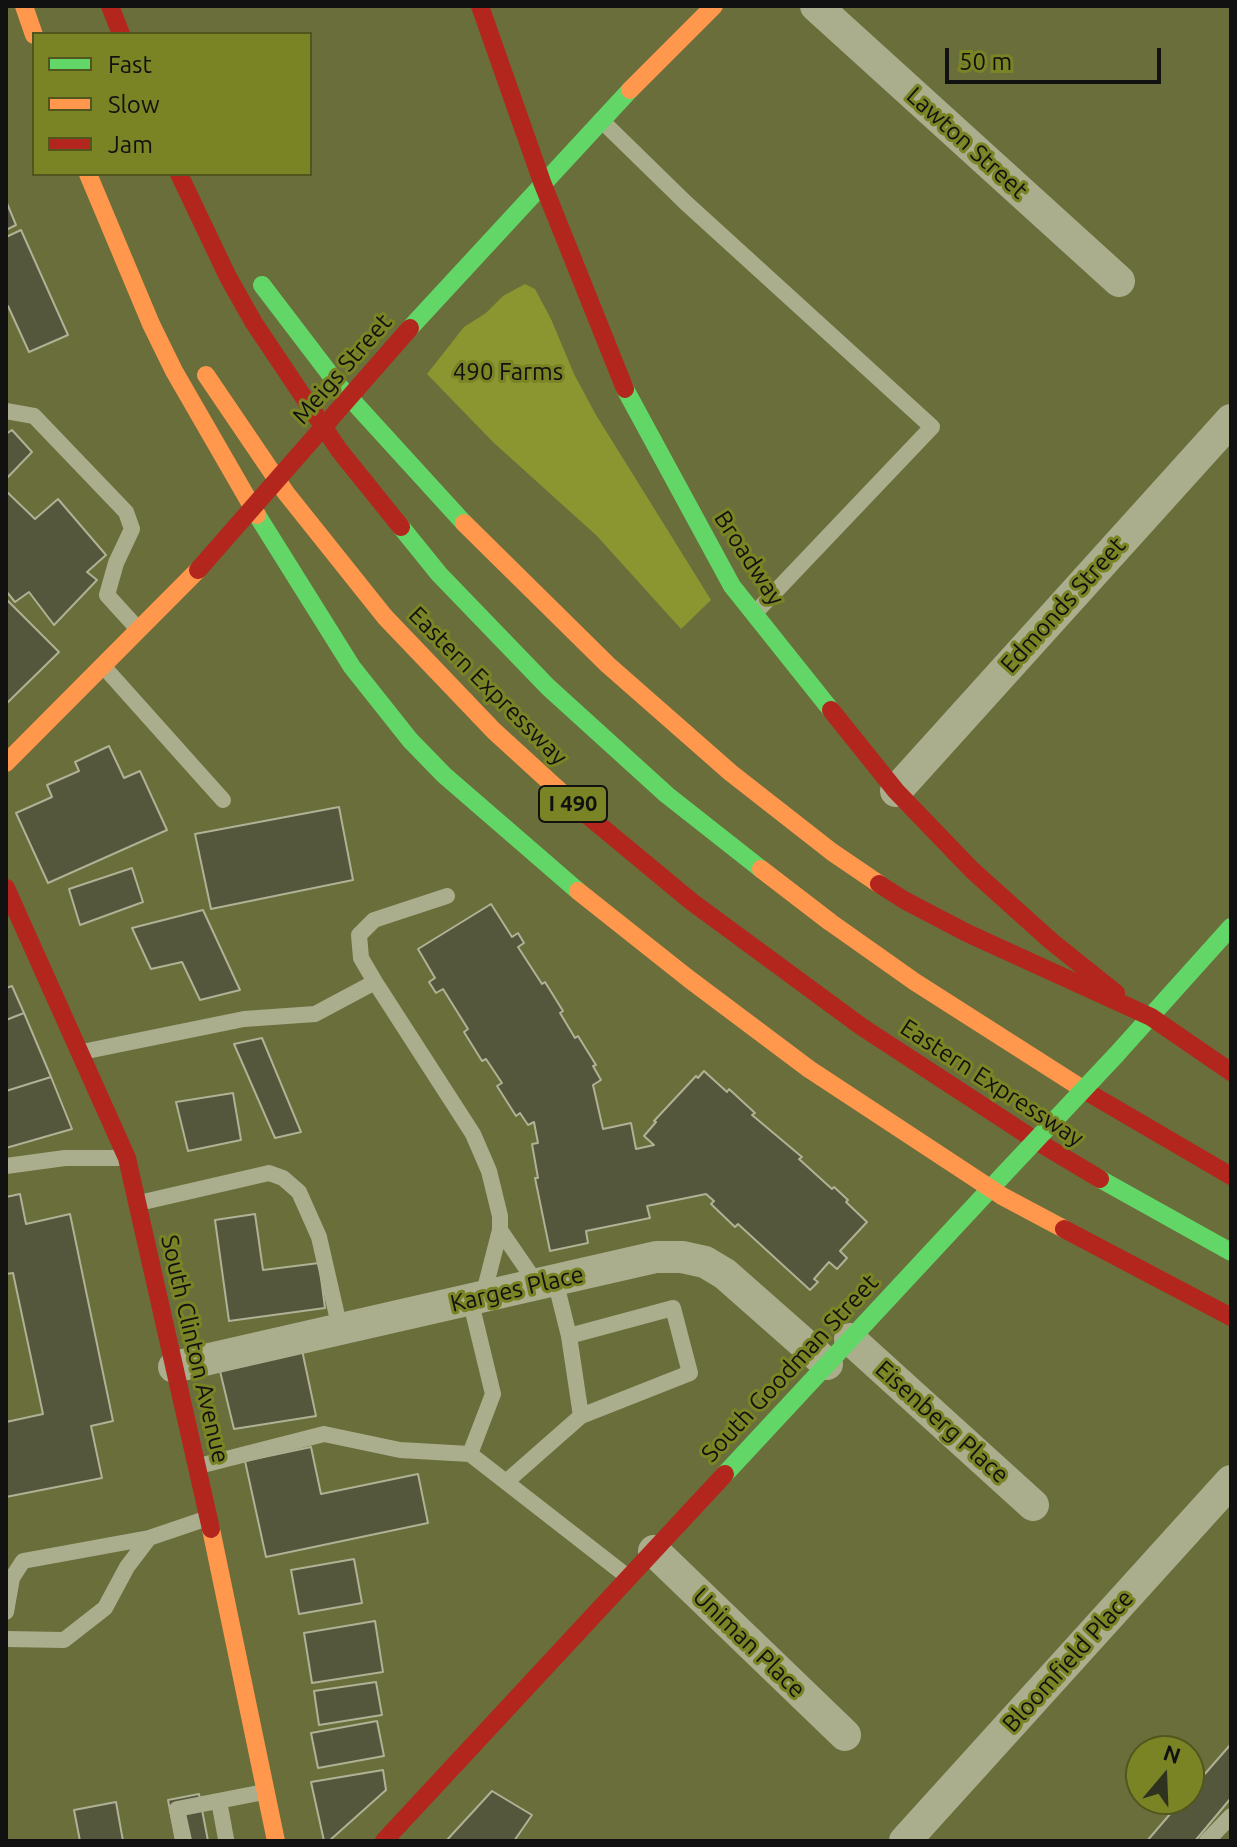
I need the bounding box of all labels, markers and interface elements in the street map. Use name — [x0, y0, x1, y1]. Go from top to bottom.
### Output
legend — [32, 32, 312, 176]
scale bar — [949, 32, 1165, 82]
text: 50 m — [959, 48, 1012, 75]
text: Fast — [108, 51, 152, 78]
street label: Lawton Street — [901, 81, 1033, 205]
text: Slow — [108, 91, 160, 118]
text: Jam — [108, 131, 153, 158]
street label: Meigs Street — [286, 308, 398, 430]
park label: 490 Farms — [453, 358, 563, 386]
street label: Broadway — [708, 505, 790, 611]
street label: Edmonds Street — [995, 531, 1131, 679]
street label: Eastern Expressway — [403, 601, 573, 771]
road number: I 490 — [539, 786, 607, 822]
street label: Eastern Expressway — [895, 1013, 1089, 1153]
street label: South Clinton Avenue — [155, 1232, 235, 1466]
street label: Karges Place — [447, 1260, 587, 1318]
street label: South Goodman Street — [696, 1268, 884, 1468]
street label: Eisenberg Place — [869, 1355, 1015, 1489]
street label: Uniman Place — [687, 1582, 811, 1704]
street label: Bloomfield Place — [996, 1584, 1140, 1738]
north arrow — [1125, 1735, 1205, 1815]
text: N — [1160, 1739, 1184, 1768]

